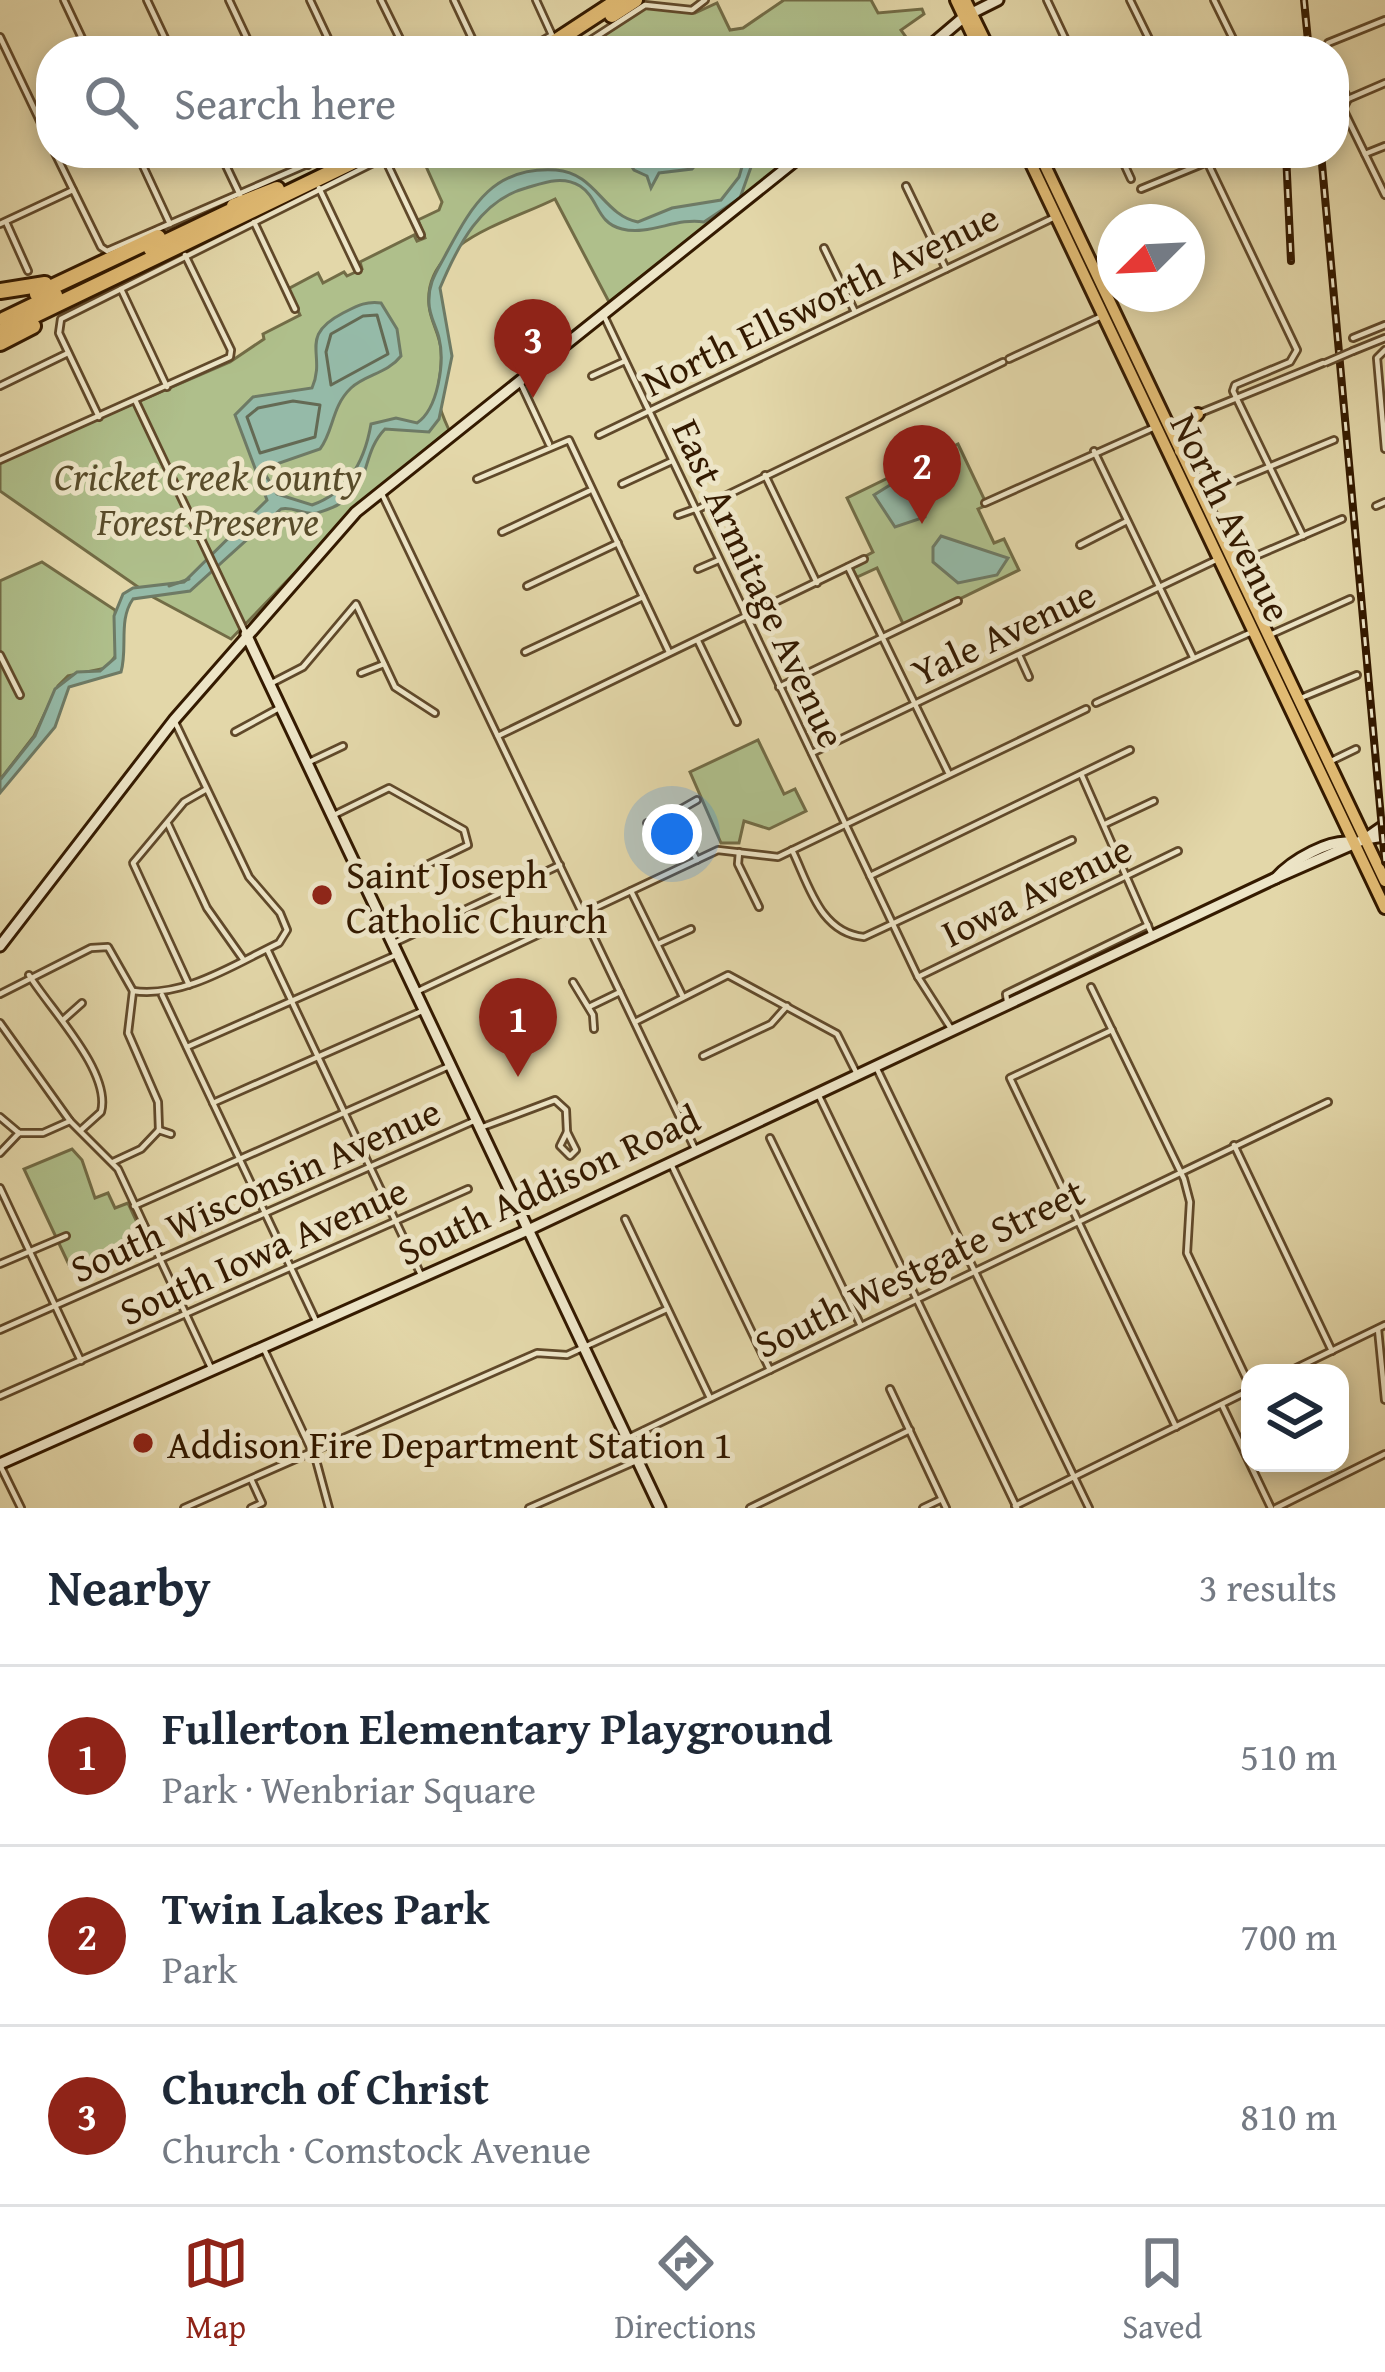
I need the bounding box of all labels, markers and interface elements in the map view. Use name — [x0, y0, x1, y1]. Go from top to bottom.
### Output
search box — [36, 36, 1349, 168]
icon: search — [78, 69, 144, 135]
text: Search here — [174, 70, 396, 135]
street label: North Ellsworth Avenue — [632, 188, 1008, 410]
north arrow — [1097, 204, 1205, 312]
pin: 3 — [494, 299, 572, 398]
street label: North Avenue — [1157, 403, 1307, 631]
street label: East Armitage Avenue — [659, 409, 861, 757]
pin: 2 — [883, 425, 961, 524]
park label: Cricket Creek County Forest Preserve — [54, 447, 362, 549]
street label: Yale Avenue — [902, 564, 1104, 700]
your location — [642, 804, 702, 864]
street label: Iowa Avenue — [931, 819, 1141, 961]
place label: Saint Joseph Catholic Church — [346, 845, 607, 947]
marker: Saint Joseph Catholic Church — [309, 882, 335, 908]
pin: 1 — [479, 978, 557, 1077]
street label: South Wisconsin Avenue — [61, 1082, 449, 1296]
street label: South Addison Road — [387, 1089, 709, 1279]
street label: South Iowa Avenue — [110, 1161, 416, 1339]
street label: South Westgate Street — [744, 1162, 1094, 1372]
map controls — [1241, 1364, 1349, 1472]
button: layers — [1241, 1364, 1349, 1472]
place label: Addison Fire Department Station 1 — [167, 1415, 732, 1472]
marker: Addison Fire Department Station 1 — [130, 1430, 156, 1456]
text: Nearby — [48, 1549, 211, 1624]
text: 3 results — [1199, 1558, 1337, 1615]
text: Fullerton Elementary Playground — [162, 1695, 833, 1760]
text: 1 — [77, 1727, 97, 1784]
text: 510 m — [1240, 1727, 1337, 1784]
text: Park · Wenbriar Square — [162, 1760, 536, 1817]
text: Twin Lakes Park — [162, 1875, 489, 1940]
text: 2 — [77, 1907, 97, 1964]
text: 700 m — [1240, 1907, 1337, 1964]
text: Park — [162, 1940, 237, 1997]
text: Church of Christ — [162, 2055, 489, 2120]
text: 3 — [77, 2087, 97, 2144]
text: 810 m — [1240, 2087, 1337, 2144]
text: Church · Comstock Avenue — [162, 2120, 591, 2177]
tab: Map — [183, 2230, 249, 2350]
tab: Directions — [615, 2230, 756, 2350]
tab: Saved — [1122, 2230, 1202, 2350]

